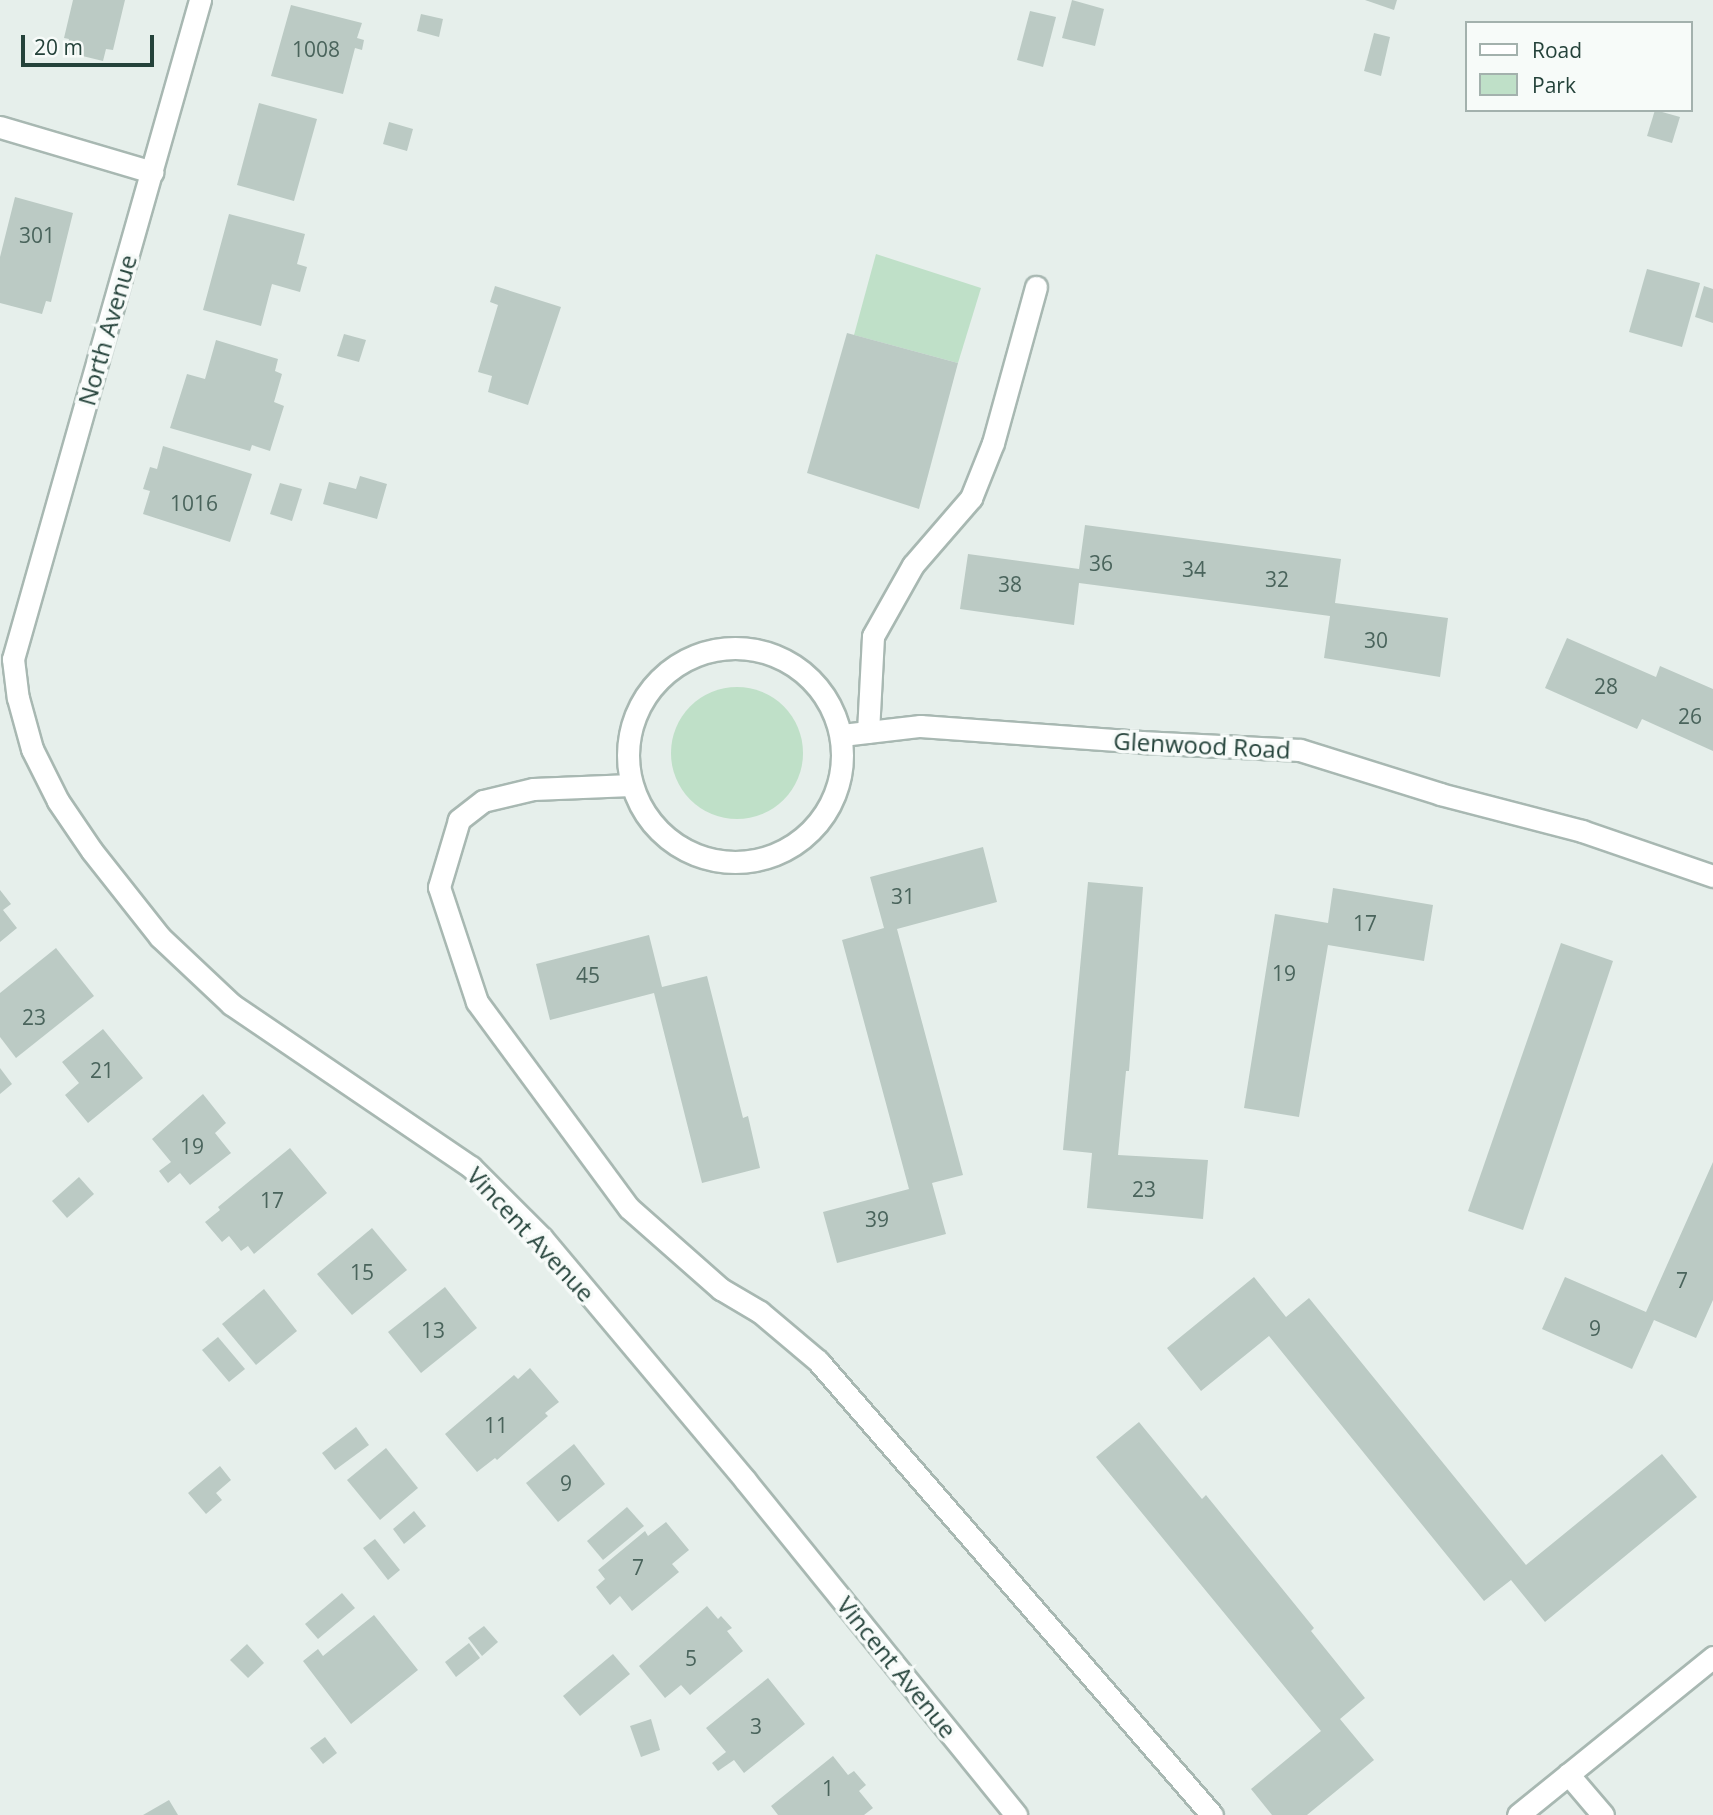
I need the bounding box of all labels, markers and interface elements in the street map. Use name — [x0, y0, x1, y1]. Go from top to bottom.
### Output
scale bar — [24, 21, 158, 65]
legend — [1464, 21, 1692, 112]
text: 20 m — [34, 33, 83, 61]
house number: 1008 — [292, 36, 340, 62]
text: Road — [1532, 36, 1582, 64]
text: Park — [1532, 71, 1576, 99]
house number: 301 — [19, 222, 55, 248]
street label: North Avenue — [72, 251, 142, 409]
house number: 1016 — [170, 490, 218, 516]
house number: 36 — [1089, 550, 1113, 576]
house number: 34 — [1182, 556, 1206, 582]
house number: 32 — [1265, 566, 1289, 592]
house number: 38 — [998, 571, 1022, 597]
house number: 30 — [1364, 627, 1388, 653]
house number: 28 — [1594, 673, 1618, 699]
house number: 26 — [1678, 703, 1702, 729]
street label: Glenwood Road — [1113, 726, 1291, 764]
house number: 31 — [891, 883, 915, 909]
house number: 17 — [1353, 910, 1377, 936]
house number: 19 — [1272, 960, 1296, 986]
house number: 45 — [576, 962, 600, 988]
house number: 23 — [22, 1004, 46, 1030]
house number: 21 — [90, 1057, 114, 1083]
house number: 19 — [180, 1133, 204, 1159]
street label: Vincent Avenue — [461, 1161, 601, 1307]
house number: 23 — [1132, 1176, 1156, 1202]
house number: 17 — [260, 1187, 284, 1213]
house number: 39 — [865, 1206, 889, 1232]
house number: 15 — [350, 1259, 374, 1285]
house number: 7 — [1676, 1267, 1688, 1293]
house number: 9 — [1589, 1315, 1601, 1341]
house number: 13 — [421, 1317, 445, 1343]
house number: 11 — [484, 1412, 508, 1438]
house number: 9 — [560, 1470, 572, 1496]
house number: 7 — [632, 1554, 644, 1580]
street label: Vincent Avenue — [831, 1591, 963, 1743]
house number: 5 — [685, 1645, 697, 1671]
house number: 3 — [750, 1713, 762, 1739]
house number: 1 — [822, 1775, 834, 1801]

